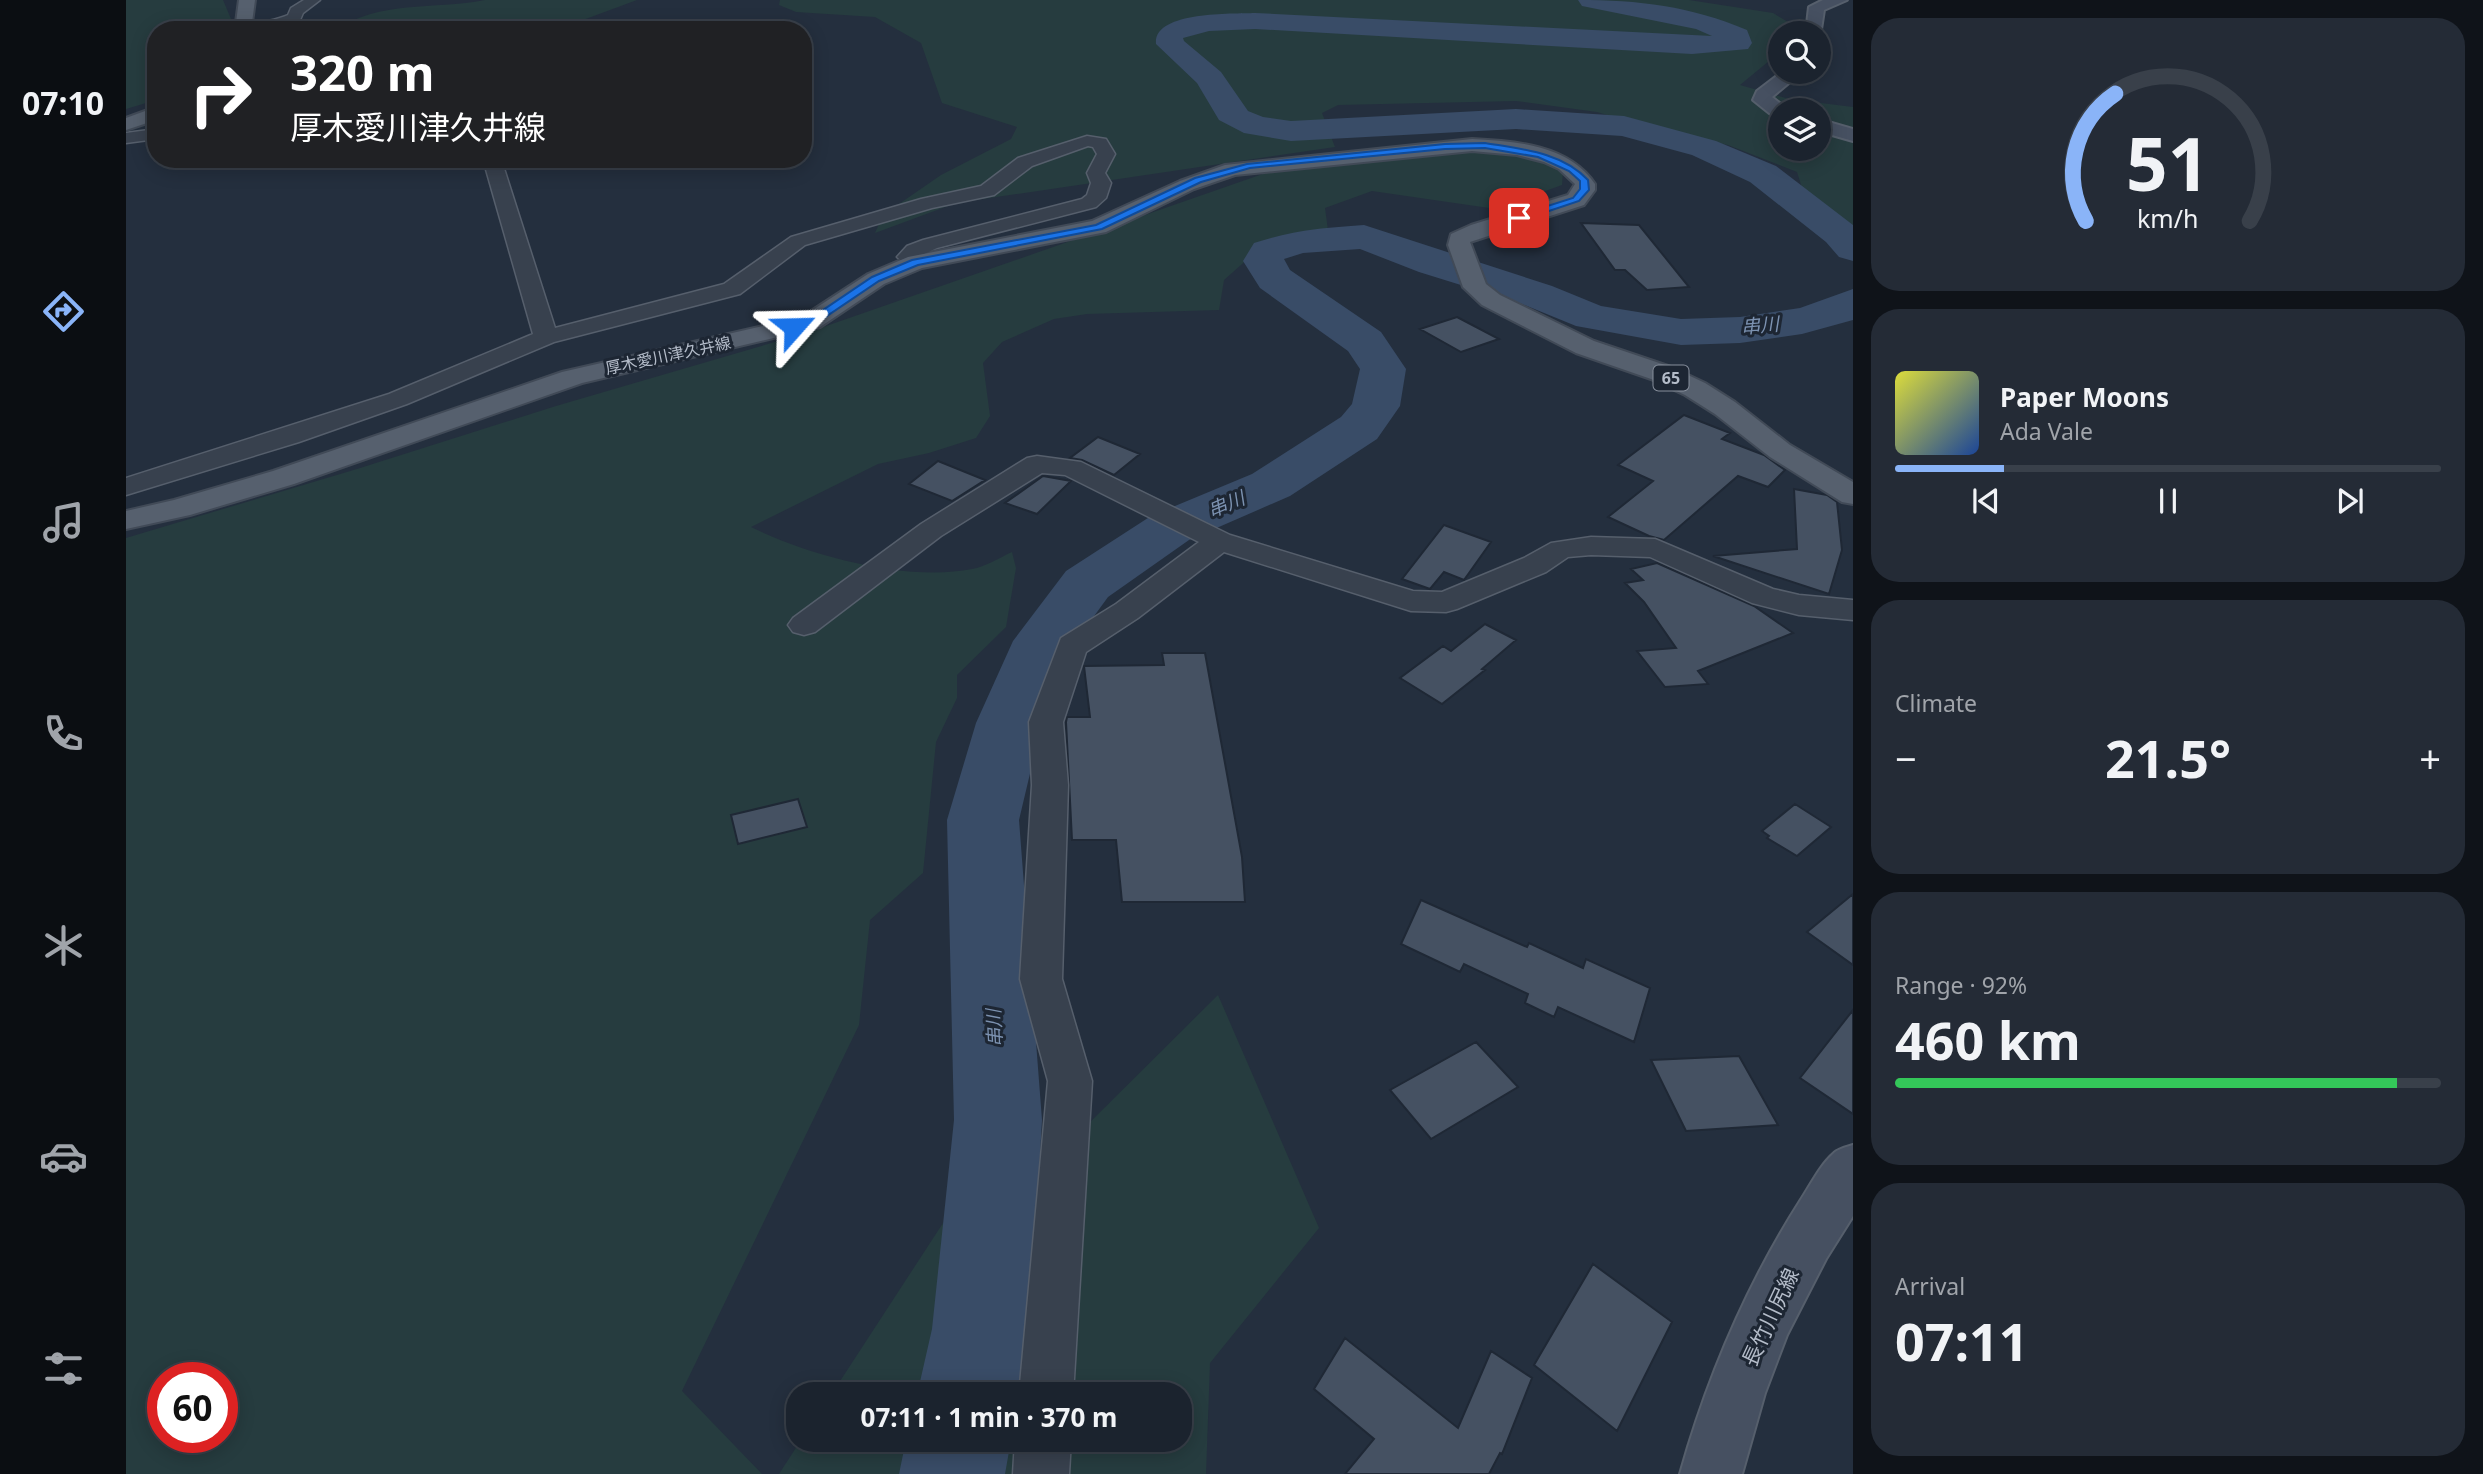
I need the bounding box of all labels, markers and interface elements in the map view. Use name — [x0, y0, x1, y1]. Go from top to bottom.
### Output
map controls — [1768, 21, 1831, 161]
button: search — [1768, 21, 1831, 84]
text: 320 m — [290, 39, 435, 105]
icon: right — [175, 49, 266, 140]
text: 07:10 — [22, 81, 104, 124]
button: layers — [1768, 98, 1831, 161]
text: 厚木愛川津久井線 — [290, 105, 546, 148]
text: 51 — [2126, 113, 2210, 212]
pin — [1489, 188, 1549, 248]
icon: arrive — [1500, 199, 1538, 237]
text: km/h — [2137, 200, 2199, 234]
icon: directions — [39, 287, 88, 336]
position arrow — [757, 290, 831, 364]
water label: 串川 — [1740, 310, 1782, 340]
street label: 厚木愛川津久井線 — [603, 331, 733, 379]
road number: 65 — [1654, 366, 1688, 390]
text: Paper Moons — [2000, 379, 2169, 415]
text: Ada Vale — [2000, 415, 2093, 447]
icon: previous — [1967, 482, 2005, 520]
icon: pause — [2149, 482, 2187, 520]
icon: next — [2331, 482, 2369, 520]
water label: 串川 — [1203, 484, 1250, 523]
icon: music — [39, 498, 88, 547]
text: Climate — [1895, 687, 1977, 719]
icon: phone — [39, 709, 88, 758]
text: 21.5° — [2105, 722, 2231, 793]
text: − — [1895, 732, 1917, 784]
text: + — [2419, 732, 2441, 784]
icon: climate — [39, 921, 88, 970]
text: Range · 92% — [1895, 969, 2027, 1001]
text: 460 km — [1895, 1004, 2081, 1075]
water label: 串川 — [980, 1006, 1008, 1048]
icon: car — [39, 1132, 88, 1181]
street label: 長竹川尻線 — [1735, 1264, 1805, 1370]
text: Arrival — [1895, 1270, 1965, 1302]
text: 07:11 — [1895, 1305, 2029, 1376]
icon: filters — [39, 1344, 88, 1393]
speed limit sign: 60 — [147, 1362, 238, 1453]
text: 07:11 · 1 min · 370 m — [861, 1399, 1117, 1435]

